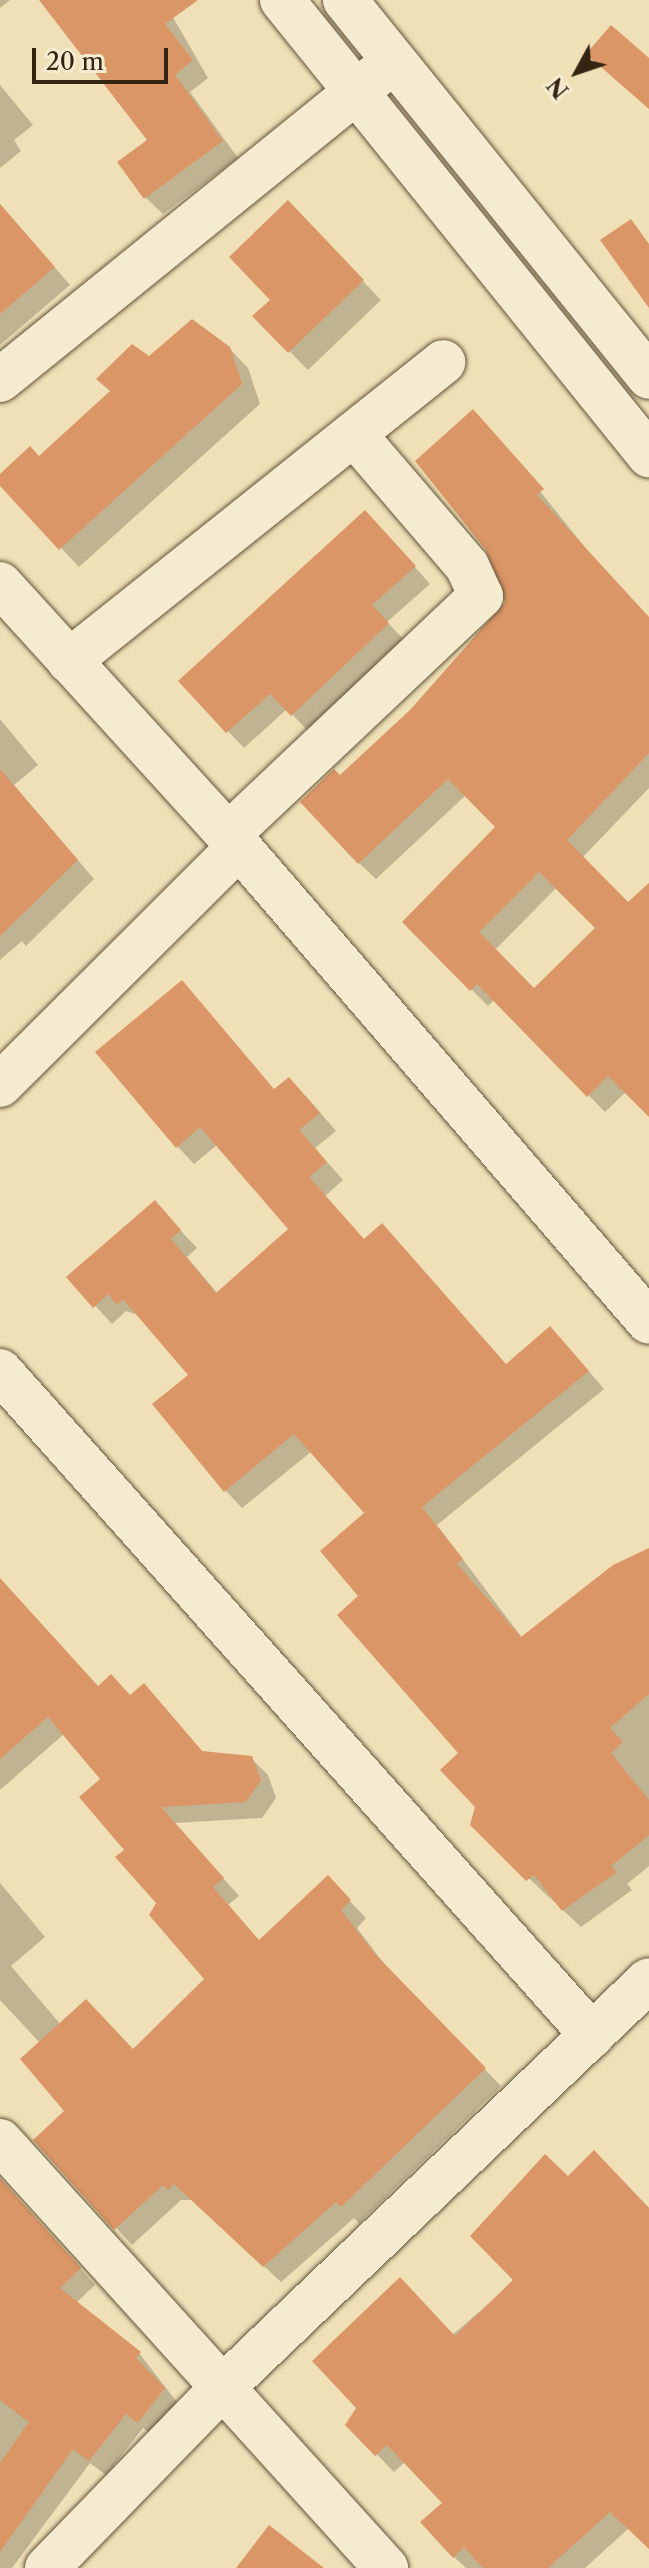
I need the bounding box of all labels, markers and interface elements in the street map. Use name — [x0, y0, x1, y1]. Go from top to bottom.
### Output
scale bar — [36, 32, 172, 82]
north arrow — [537, 32, 617, 112]
text: 20 m — [46, 47, 104, 76]
text: N — [542, 72, 575, 104]

